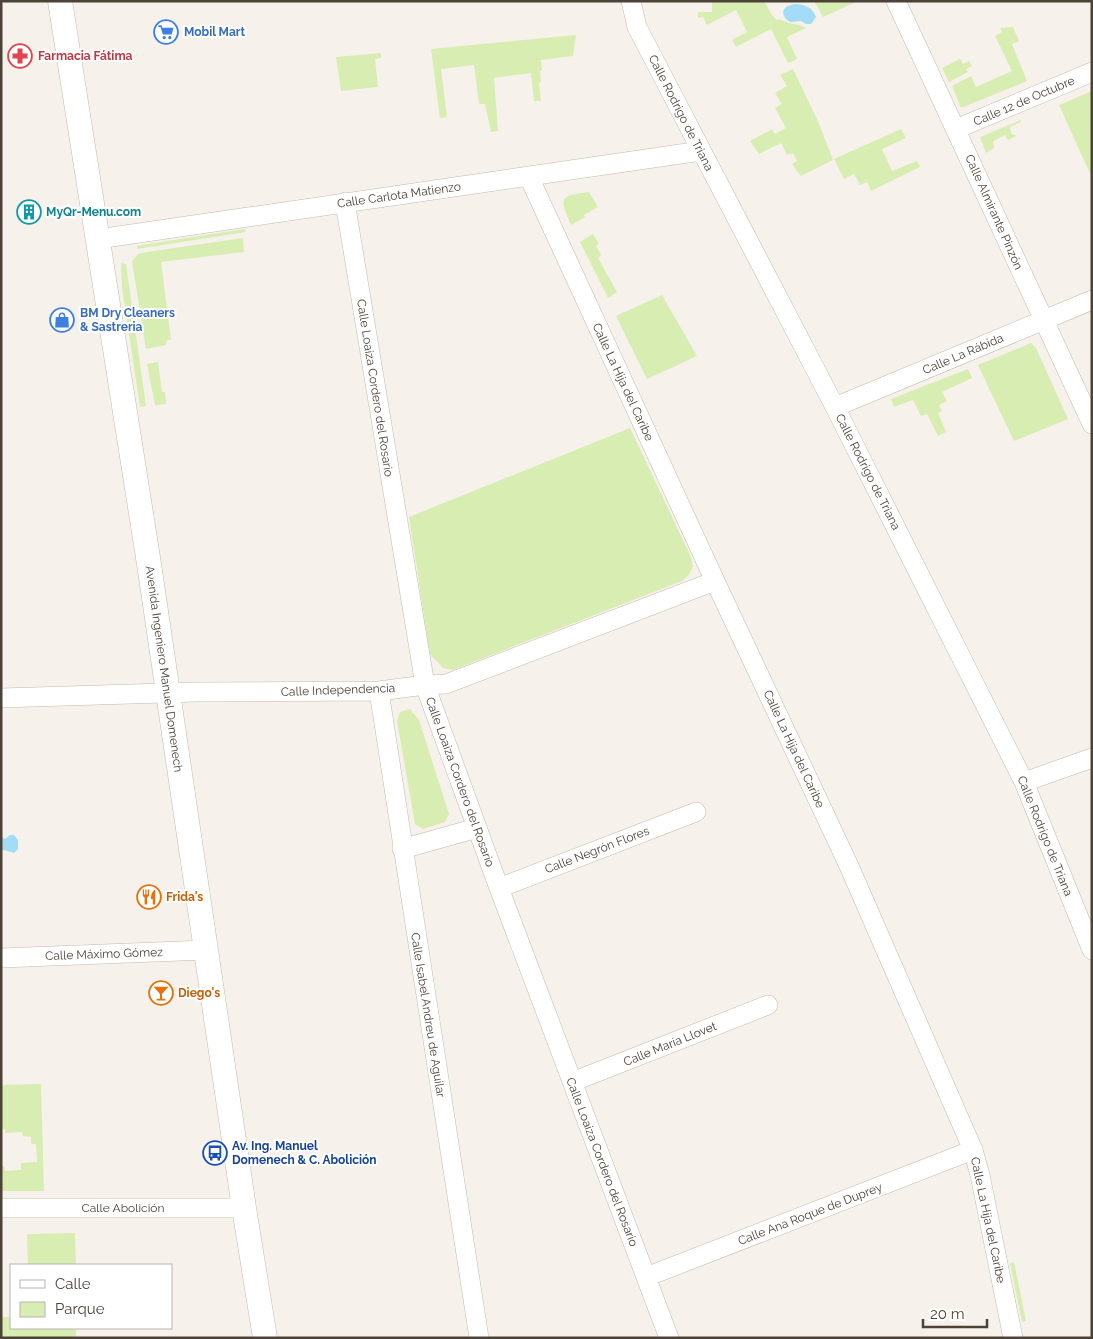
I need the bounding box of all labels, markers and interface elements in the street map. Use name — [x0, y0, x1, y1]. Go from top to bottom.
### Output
supermarket icon: Mobil Mart — [153, 19, 179, 45]
place label: Mobil Mart — [184, 25, 245, 39]
pharmacy icon: Farmacia Fátima — [7, 43, 33, 69]
place label: Farmacia Fátima — [38, 49, 133, 63]
street label: Calle Rodrigo de Triana — [646, 53, 716, 173]
street label: Calle 12 de Octubre — [971, 73, 1077, 129]
street label: Calle Almirante Pinzón — [962, 152, 1026, 272]
street label: Calle Carlota Matienzo — [336, 179, 462, 211]
building icon: MyQr-Menu.com — [16, 199, 42, 225]
place label: MyQr-Menu.com — [46, 205, 141, 219]
street label: Calle Loaiza Cordero del Rosario — [354, 298, 396, 478]
place label: BM Dry Cleaners & Sastreria — [80, 306, 175, 334]
shop icon: BM Dry Cleaners & Sastreria — [49, 307, 75, 333]
street label: Calle La Hija del Caribe — [590, 321, 656, 443]
street label: Calle La Rábida — [921, 331, 1005, 377]
street label: Calle Rodrigo de Triana — [833, 412, 903, 532]
street label: Avenida Ingeniero Manuel Domenech — [143, 565, 185, 773]
street label: Calle Independencia — [281, 681, 395, 699]
street label: Calle La Hija del Caribe — [761, 688, 827, 810]
street label: Calle Loaiza Cordero del Rosario — [423, 695, 497, 869]
street label: Calle Rodrigo de Triana — [1014, 774, 1076, 898]
street label: Calle Negrón Flores — [543, 824, 651, 876]
restaurant icon: Frida's — [136, 884, 162, 910]
place label: Frida's — [166, 890, 203, 904]
street label: Calle Isabel Andreu de Aguilar — [408, 932, 448, 1099]
street label: Calle Máximo Gómez — [45, 945, 163, 963]
bar icon: Diego's — [148, 980, 174, 1006]
place label: Diego's — [178, 986, 220, 1000]
street label: Calle María Llovet — [621, 1019, 719, 1069]
street label: Calle Loaiza Cordero del Rosario — [563, 1076, 641, 1248]
place label: Av. Ing. Manuel Domenech & C. Abolición — [232, 1139, 377, 1167]
bus stop icon: Av. Ing. Manuel Domenech & C. Abolición — [202, 1140, 228, 1166]
street label: Calle La Hija del Caribe — [968, 1156, 1008, 1284]
street label: Calle Ana Roque de Duprey — [736, 1180, 884, 1248]
street label: Calle Abolición — [82, 1201, 164, 1215]
legend — [10, 1264, 172, 1329]
text: Calle — [55, 1275, 91, 1293]
scale bar — [923, 1296, 987, 1328]
text: Parque — [55, 1300, 105, 1318]
text: 20 m — [930, 1305, 965, 1323]

